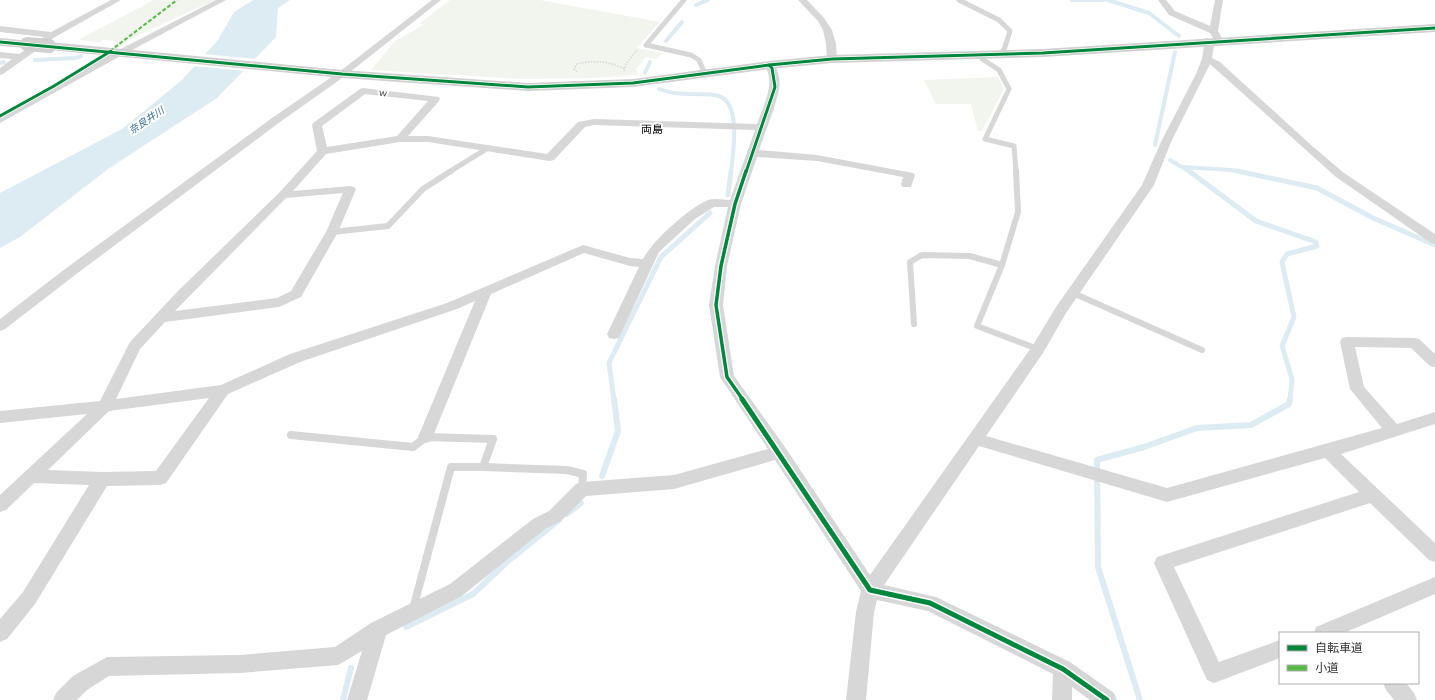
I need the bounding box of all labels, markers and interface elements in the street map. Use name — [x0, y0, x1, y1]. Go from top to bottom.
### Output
street label: ｗ — [378, 86, 388, 100]
water label: 奈良井川 — [126, 102, 168, 138]
district label: 両島 — [641, 121, 663, 137]
legend — [1279, 632, 1419, 684]
text: 自転車道 — [1315, 639, 1363, 656]
text: 小道 — [1315, 659, 1339, 676]

